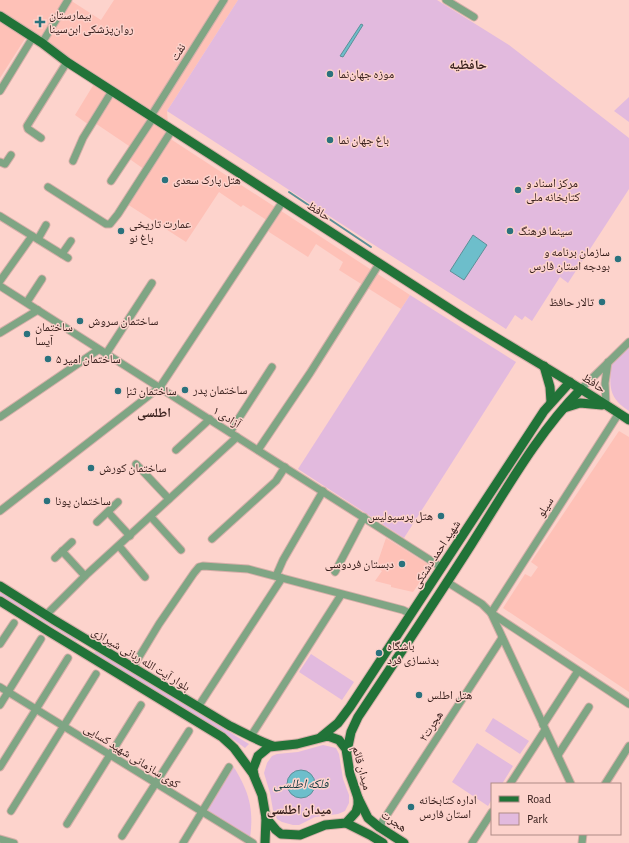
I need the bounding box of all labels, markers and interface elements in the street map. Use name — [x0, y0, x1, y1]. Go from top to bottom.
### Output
place label: بیمارستان روان‌پزشکی ابن‌سینا — [49, 9, 134, 36]
marker: بیمارستان روان‌پزشکی ابن‌سینا — [34, 16, 46, 28]
street label: نفت — [168, 41, 188, 63]
district label: حافظیه — [449, 59, 487, 72]
place label: موزه جهان‌نما — [338, 68, 394, 81]
marker: موزه جهان‌نما — [325, 69, 335, 79]
place label: باغ جهان نما — [338, 134, 389, 148]
marker: باغ جهان نما — [325, 135, 335, 145]
place label: هتل پارک سعدی — [173, 174, 241, 187]
marker: هتل پارک سعدی — [160, 175, 170, 185]
place label: مرکز اسناد و کتابخانه ملی — [526, 177, 580, 204]
marker: مرکز اسناد و کتابخانه ملی — [513, 185, 523, 195]
street label: حافظ — [305, 199, 333, 223]
place label: عمارت تاریخی باغ نو — [129, 218, 191, 246]
place label: سینما فرهنگ — [518, 225, 573, 238]
marker: عمارت تاریخی باغ نو — [116, 226, 126, 236]
marker: سینما فرهنگ — [505, 226, 515, 236]
place label: سازمان برنامه و بودجه استان فارس — [529, 246, 610, 273]
marker: سازمان برنامه و بودجه استان فارس — [613, 254, 623, 264]
place label: تالار حافظ — [549, 296, 594, 308]
marker: تالار حافظ — [597, 297, 607, 307]
place label: ساختمان سروش — [88, 315, 159, 328]
marker: ساختمان سروش — [75, 316, 85, 326]
place label: ساختمان آیسا — [35, 321, 73, 348]
marker: ساختمان آیسا — [22, 329, 32, 339]
place label: ساختمان امیر ۵ — [56, 353, 121, 366]
marker: ساختمان امیر ۵ — [43, 354, 53, 364]
street label: حافظ — [580, 371, 608, 395]
place label: ساختمان پدر — [192, 384, 247, 397]
place label: ساختمان ثنإ — [126, 385, 177, 398]
marker: ساختمان پدر — [180, 385, 190, 395]
marker: ساختمان ثنإ — [113, 386, 123, 396]
street label: آزادی ۱ — [211, 403, 244, 431]
district label: اطلسی — [137, 407, 171, 421]
place label: ساختمان کورش — [99, 462, 166, 475]
marker: ساختمان کورش — [86, 463, 96, 473]
place label: ساختمان پونا — [55, 495, 111, 508]
street label: سیلو — [534, 495, 557, 520]
marker: ساختمان پونا — [42, 496, 52, 506]
place label: هتل پرسپولیس — [368, 510, 433, 523]
marker: هتل پرسپولیس — [436, 511, 446, 521]
street label: شهید احمد دشتکی — [410, 518, 463, 591]
place label: دبستان فردوسی — [325, 558, 394, 571]
marker: دبستان فردوسی — [397, 559, 407, 569]
street label: بلوار آیت الله ربانی شیرازی — [89, 624, 193, 694]
place label: باشگاه بدنسازی فرد — [387, 640, 439, 667]
marker: باشگاه بدنسازی فرد — [374, 648, 384, 658]
place label: هتل اطلس — [427, 689, 472, 702]
marker: هتل اطلس — [414, 690, 424, 700]
street label: هجرت۲ — [417, 709, 446, 744]
street label: کوی سازمانی شهید کسایی — [81, 722, 182, 791]
street label: میدان قائم — [348, 745, 374, 792]
water label: فلکه اطلسی — [274, 778, 329, 792]
legend — [491, 783, 621, 835]
text: Road — [527, 793, 551, 805]
place label: اداره کتابخانه استان فارس — [419, 794, 477, 821]
marker: اداره کتابخانه استان فارس — [406, 802, 416, 812]
district label: میدان اطلسی — [267, 804, 331, 818]
street label: هجرت — [378, 808, 409, 835]
text: Park — [527, 813, 548, 825]

